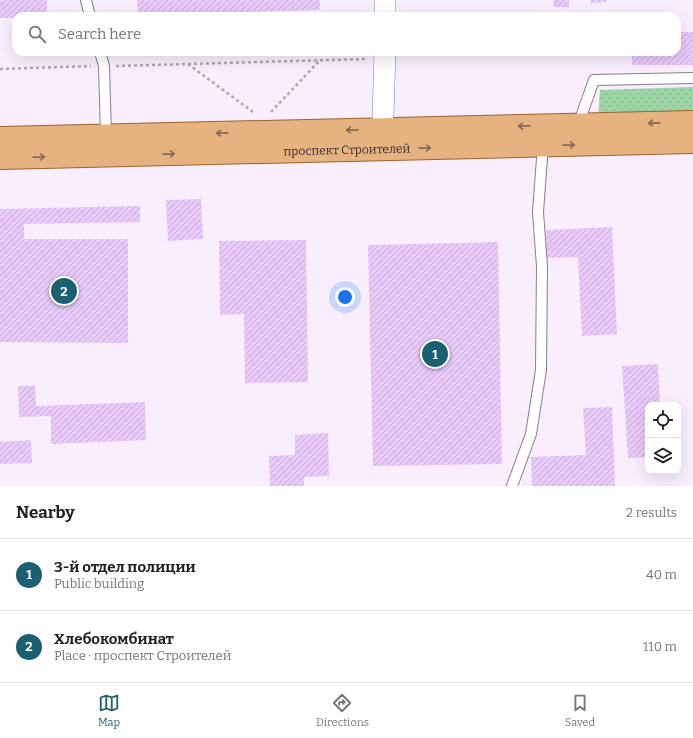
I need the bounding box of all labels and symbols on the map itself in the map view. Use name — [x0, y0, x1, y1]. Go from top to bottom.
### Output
one-way arrow — [648, 119, 661, 127]
one-way arrow — [518, 122, 531, 130]
one-way arrow — [346, 126, 359, 134]
one-way arrow — [216, 129, 229, 137]
one-way arrow — [562, 141, 575, 148]
street label: проспект Строителей — [283, 142, 411, 158]
one-way arrow — [418, 144, 431, 152]
one-way arrow — [162, 150, 175, 158]
one-way arrow — [32, 153, 45, 161]
pin: 2 — [51, 276, 77, 306]
your location — [335, 287, 355, 307]
pin: 1 — [422, 339, 448, 369]

